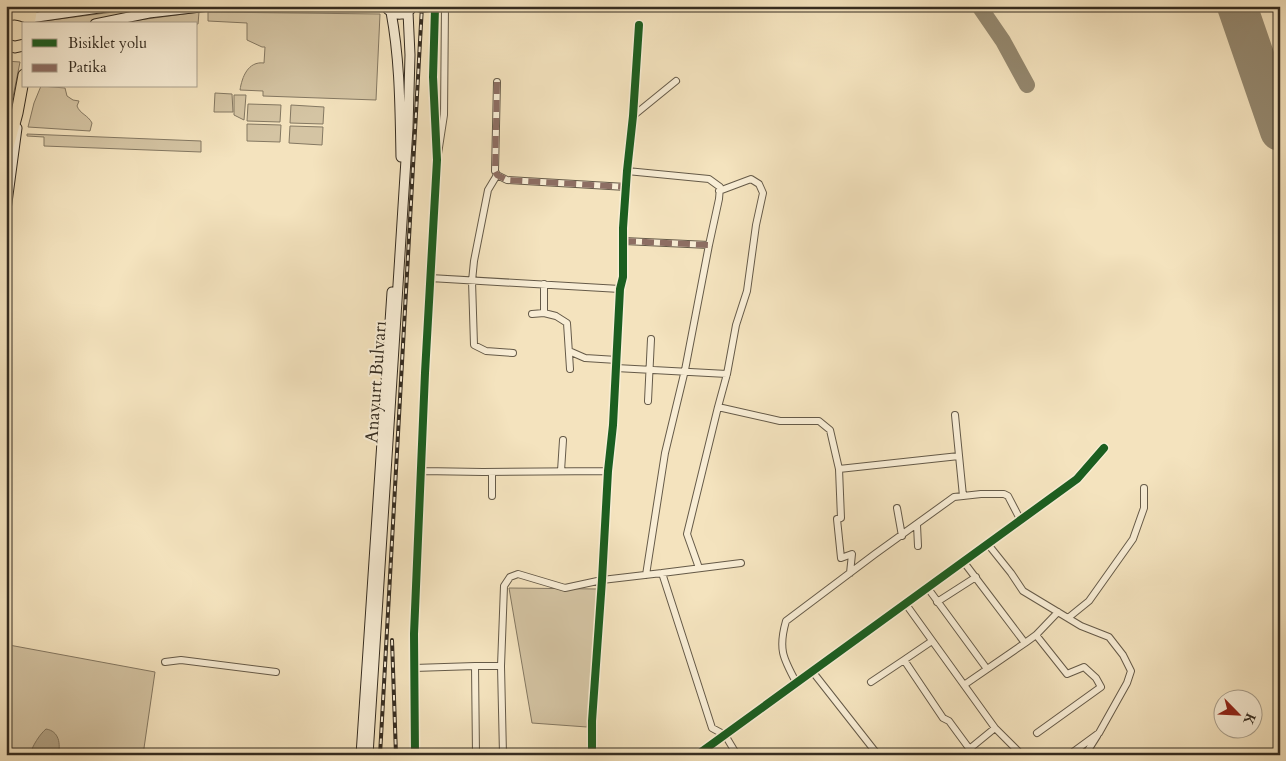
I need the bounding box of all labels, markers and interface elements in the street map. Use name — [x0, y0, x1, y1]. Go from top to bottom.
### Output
legend — [22, 22, 198, 88]
text: Bisiklet yolu — [68, 33, 147, 53]
text: Patika — [68, 57, 107, 77]
street label: Anayurt Bulvarı — [359, 320, 393, 444]
north arrow — [1214, 688, 1264, 738]
text: K — [1238, 710, 1260, 729]

